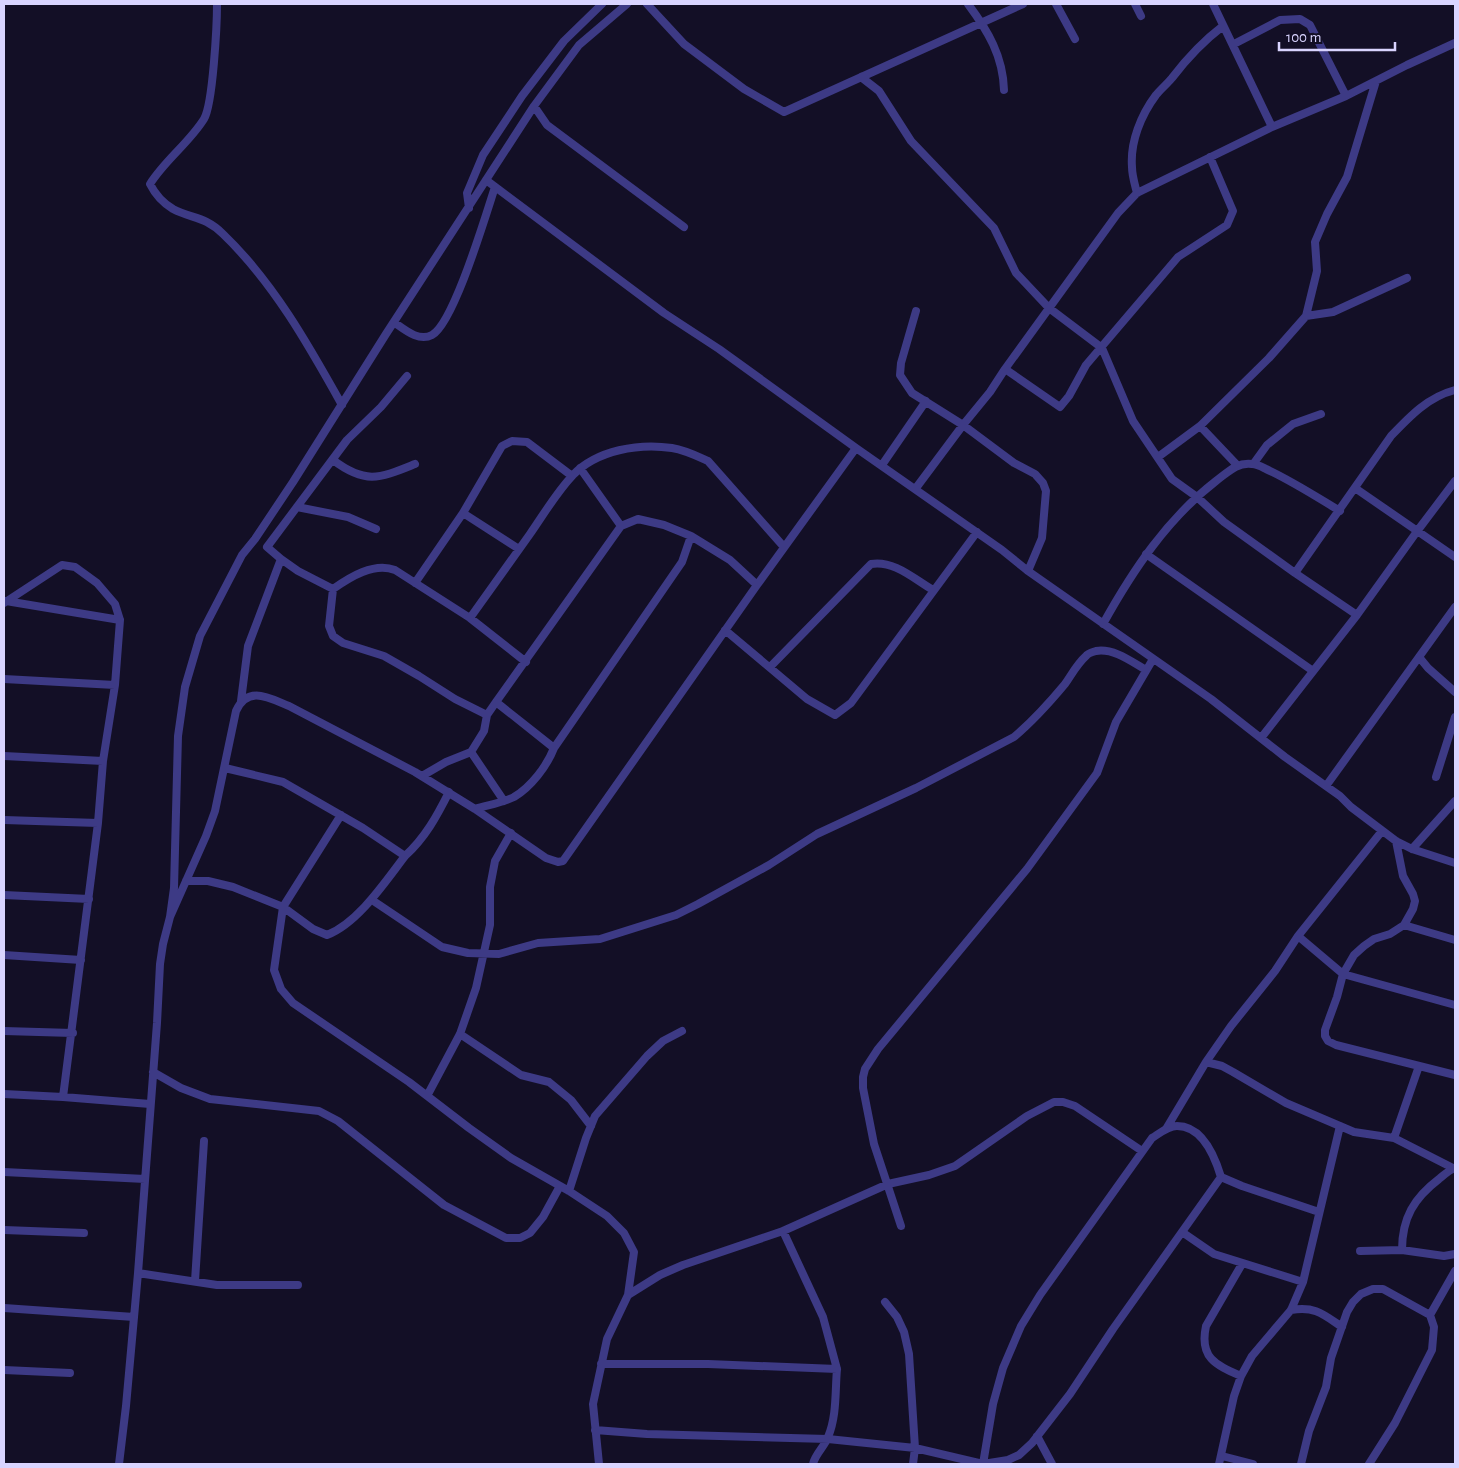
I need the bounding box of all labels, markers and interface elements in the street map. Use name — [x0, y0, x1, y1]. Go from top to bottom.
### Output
scale bar — [1279, 20, 1395, 52]
text: 100 m — [1286, 30, 1321, 45]

